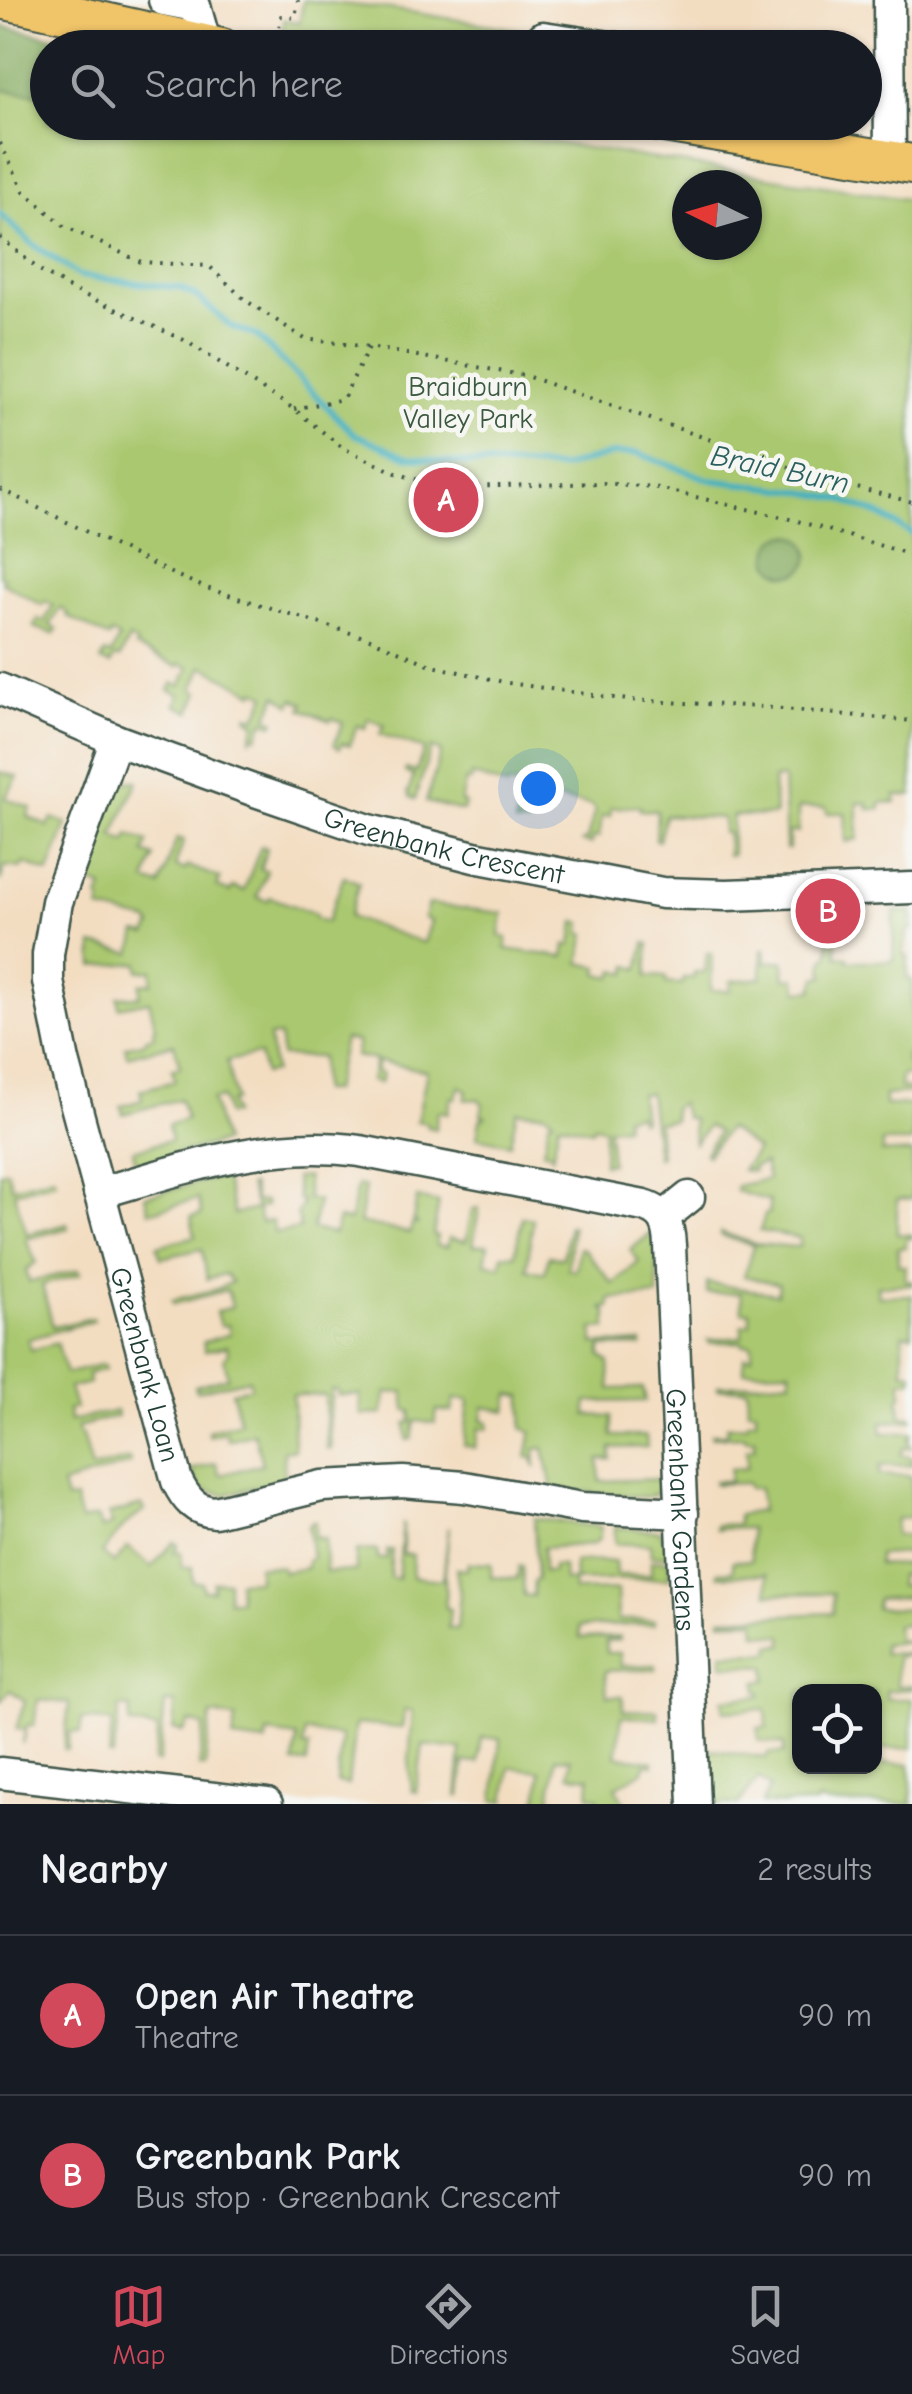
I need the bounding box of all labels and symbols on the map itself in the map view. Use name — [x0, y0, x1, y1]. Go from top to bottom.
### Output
north arrow — [672, 170, 762, 260]
park label: Braidburn Valley Park — [403, 371, 533, 435]
water label: Braid Burn — [707, 438, 852, 501]
pin: A — [414, 462, 478, 538]
your location — [513, 763, 564, 814]
street label: Greenbank Crescent — [319, 801, 568, 891]
pin: B — [796, 874, 860, 948]
street label: Greenbank Loan — [103, 1264, 186, 1466]
street label: Greenbank Gardens — [659, 1388, 702, 1632]

